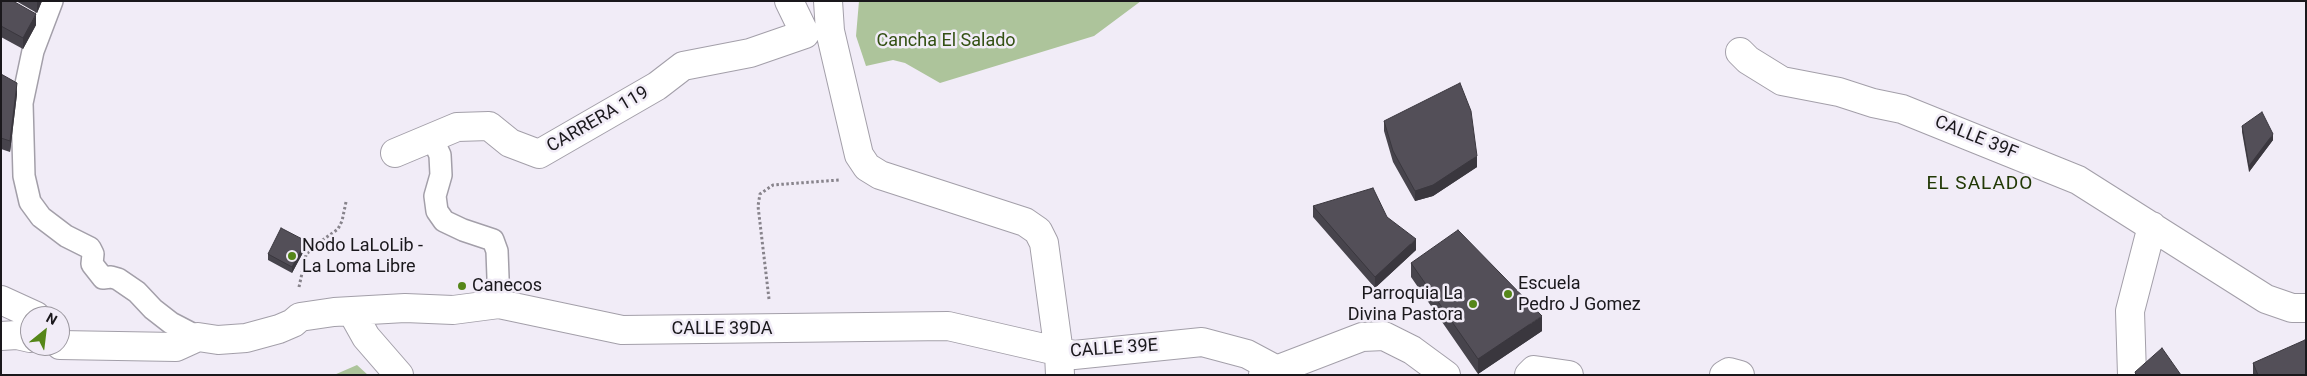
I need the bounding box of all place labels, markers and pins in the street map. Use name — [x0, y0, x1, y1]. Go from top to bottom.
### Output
place label: Nodo LaLoLib - La Loma Libre — [302, 235, 423, 278]
marker: Nodo LaLoLib - La Loma Libre — [286, 250, 298, 262]
place label: Escuela Pedro J Gomez — [1518, 273, 1641, 316]
place label: Canecos — [472, 275, 542, 297]
marker: Canecos — [456, 280, 468, 292]
place label: Parroquia La Divina Pastora — [1348, 283, 1463, 326]
marker: Escuela Pedro J Gomez — [1502, 288, 1514, 300]
marker: Parroquia La Divina Pastora — [1467, 298, 1479, 310]

